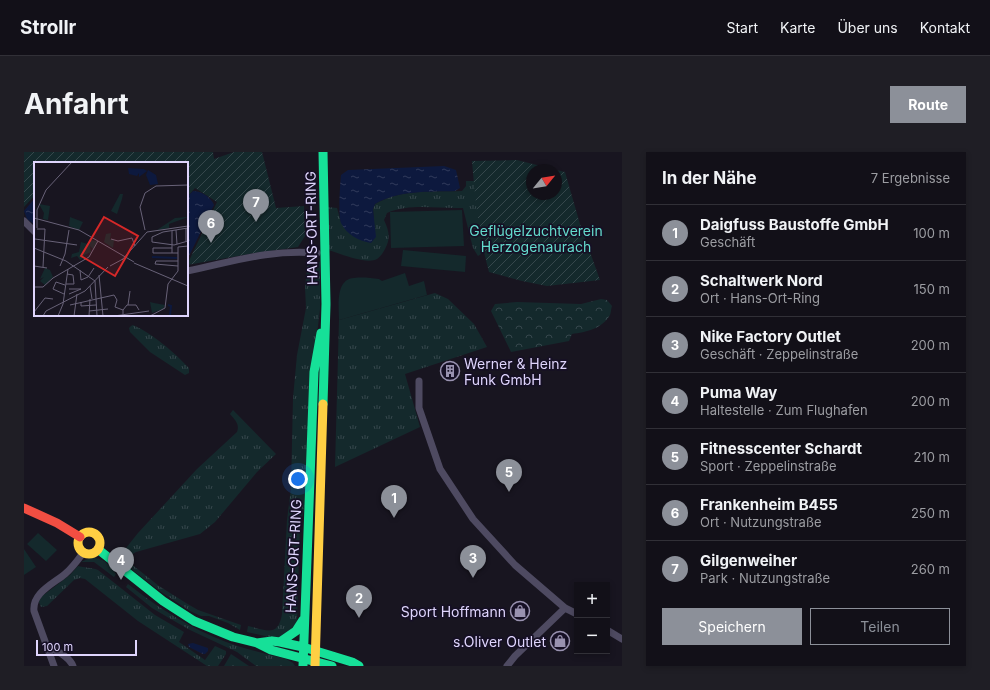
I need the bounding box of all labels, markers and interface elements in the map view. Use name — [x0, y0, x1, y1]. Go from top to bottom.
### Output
text: Strollr — [20, 16, 76, 39]
text: Start — [726, 19, 758, 36]
text: Karte — [780, 19, 815, 36]
text: Über uns — [837, 19, 898, 36]
text: Kontakt — [920, 19, 970, 36]
button: Route — [890, 86, 966, 123]
text: Anfahrt — [24, 87, 129, 121]
inset map — [34, 162, 188, 316]
north arrow — [526, 164, 562, 200]
text: In der Nähe — [662, 168, 757, 188]
text: 7 Ergebnisse — [871, 170, 950, 186]
street label: HANS-ORT-RING — [302, 171, 320, 285]
pin: 7 — [243, 189, 269, 222]
pin: 6 — [198, 210, 224, 243]
text: Daigfuss Baustoffe GmbH — [700, 215, 889, 234]
park label: Geflügelzuchtverein Herzogenaurach — [469, 222, 603, 255]
text: 1 — [672, 225, 678, 241]
text: 100 m — [913, 225, 950, 241]
text: Geschäft — [700, 234, 755, 250]
text: Schaltwerk Nord — [700, 271, 823, 290]
text: 2 — [671, 281, 679, 297]
text: 150 m — [914, 281, 950, 297]
text: Ort · Hans-Ort-Ring — [700, 290, 820, 306]
text: Nike Factory Outlet — [700, 327, 841, 346]
text: 3 — [671, 337, 679, 353]
text: 200 m — [911, 337, 950, 353]
text: Geschäft · Zeppelinstraße — [700, 346, 858, 362]
place label: Werner & Heinz Funk GmbH — [464, 355, 567, 388]
building icon: Werner & Heinz Funk GmbH — [439, 360, 461, 382]
text: Puma Way — [700, 383, 777, 402]
text: 4 — [671, 393, 679, 409]
text: 200 m — [911, 393, 950, 409]
text: Haltestelle · Zum Flughafen — [700, 402, 868, 418]
text: Fitnesscenter Schardt — [700, 439, 862, 458]
text: 5 — [671, 449, 679, 465]
text: 210 m — [914, 449, 950, 465]
text: Sport · Zeppelinstraße — [700, 458, 837, 474]
pin: 5 — [496, 459, 522, 492]
your location — [288, 469, 308, 489]
pin: 1 — [381, 485, 407, 518]
text: Frankenheim B455 — [700, 495, 838, 514]
street label: HANS-ORT-RING — [282, 499, 304, 613]
text: 6 — [671, 505, 679, 521]
text: 250 m — [911, 505, 950, 521]
text: Ort · Nutzungstraße — [700, 514, 822, 530]
pin: 3 — [460, 545, 486, 578]
pin: 4 — [108, 547, 134, 580]
text: Gilgenweiher — [700, 551, 797, 570]
text: 7 — [671, 561, 679, 577]
text: 260 m — [911, 561, 950, 577]
text: Park · Nutzungstraße — [700, 570, 830, 586]
map controls — [574, 582, 610, 654]
button: + — [574, 582, 610, 618]
pin: 2 — [346, 585, 372, 618]
shop icon: Sport Hoffmann — [509, 600, 531, 622]
place label: Sport Hoffmann — [401, 603, 506, 620]
button: Speichern — [662, 608, 802, 645]
button: Teilen — [810, 608, 950, 645]
button: − — [574, 618, 610, 654]
shop icon: s.Oliver Outlet — [549, 630, 571, 652]
place label: s.Oliver Outlet — [453, 633, 546, 650]
scale bar — [36, 638, 137, 657]
text: 100 m — [42, 640, 73, 654]

